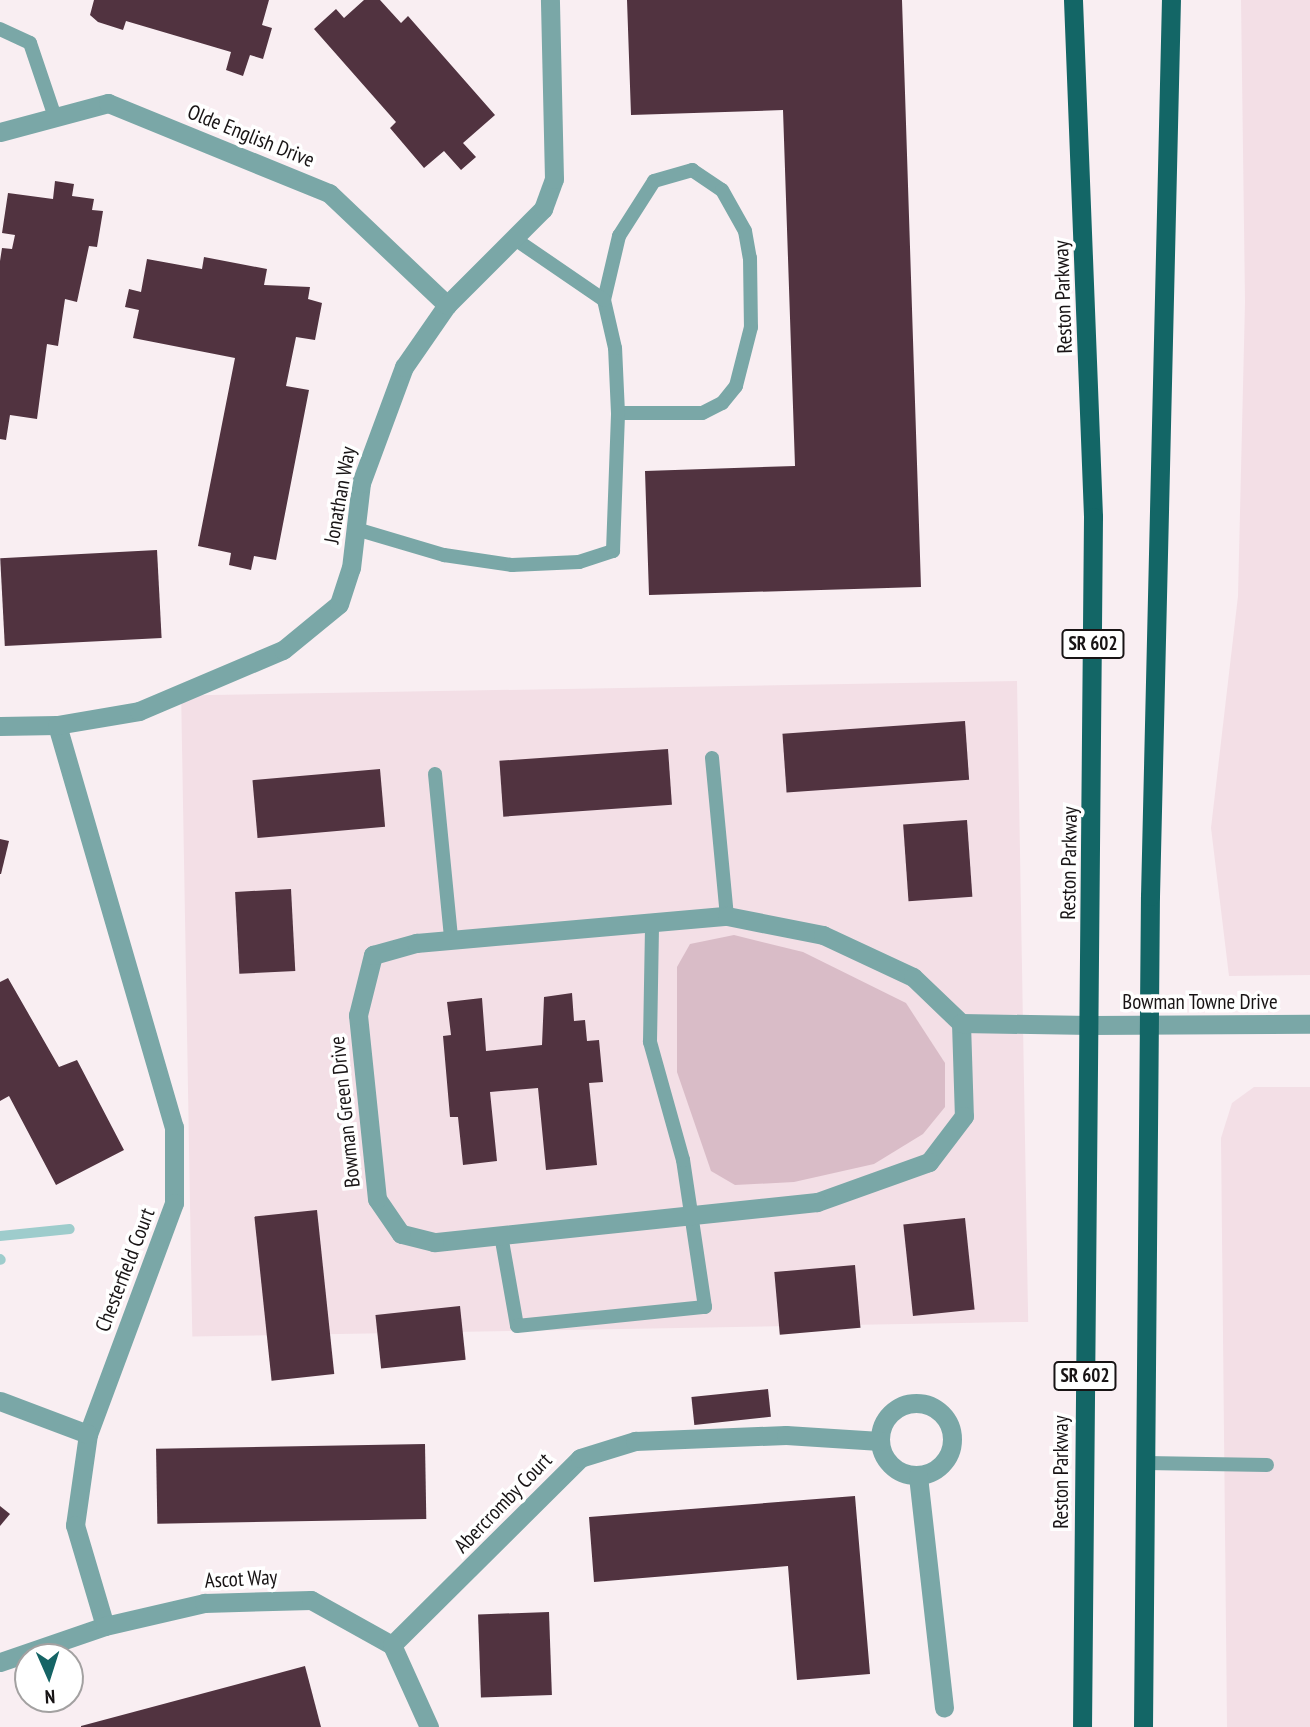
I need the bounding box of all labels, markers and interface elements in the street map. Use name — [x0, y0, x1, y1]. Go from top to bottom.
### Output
street label: Olde English Drive — [184, 99, 318, 173]
street label: Reston Parkway — [1048, 240, 1078, 354]
street label: Jonathan Way — [319, 444, 361, 546]
road number: SR 602 — [1060, 628, 1126, 660]
street label: Reston Parkway — [1055, 806, 1083, 920]
street label: Bowman Towne Drive — [1122, 989, 1278, 1015]
street label: Bowman Green Drive — [325, 1035, 365, 1189]
street label: Chesterfield Court — [90, 1205, 160, 1335]
road number: SR 602 — [1052, 1360, 1118, 1392]
street label: Reston Parkway — [1048, 1415, 1074, 1529]
street label: Abercromby Court — [449, 1448, 557, 1558]
street label: Ascot Way — [204, 1565, 278, 1593]
north arrow — [14, 1643, 84, 1713]
text: N — [44, 1685, 56, 1709]

